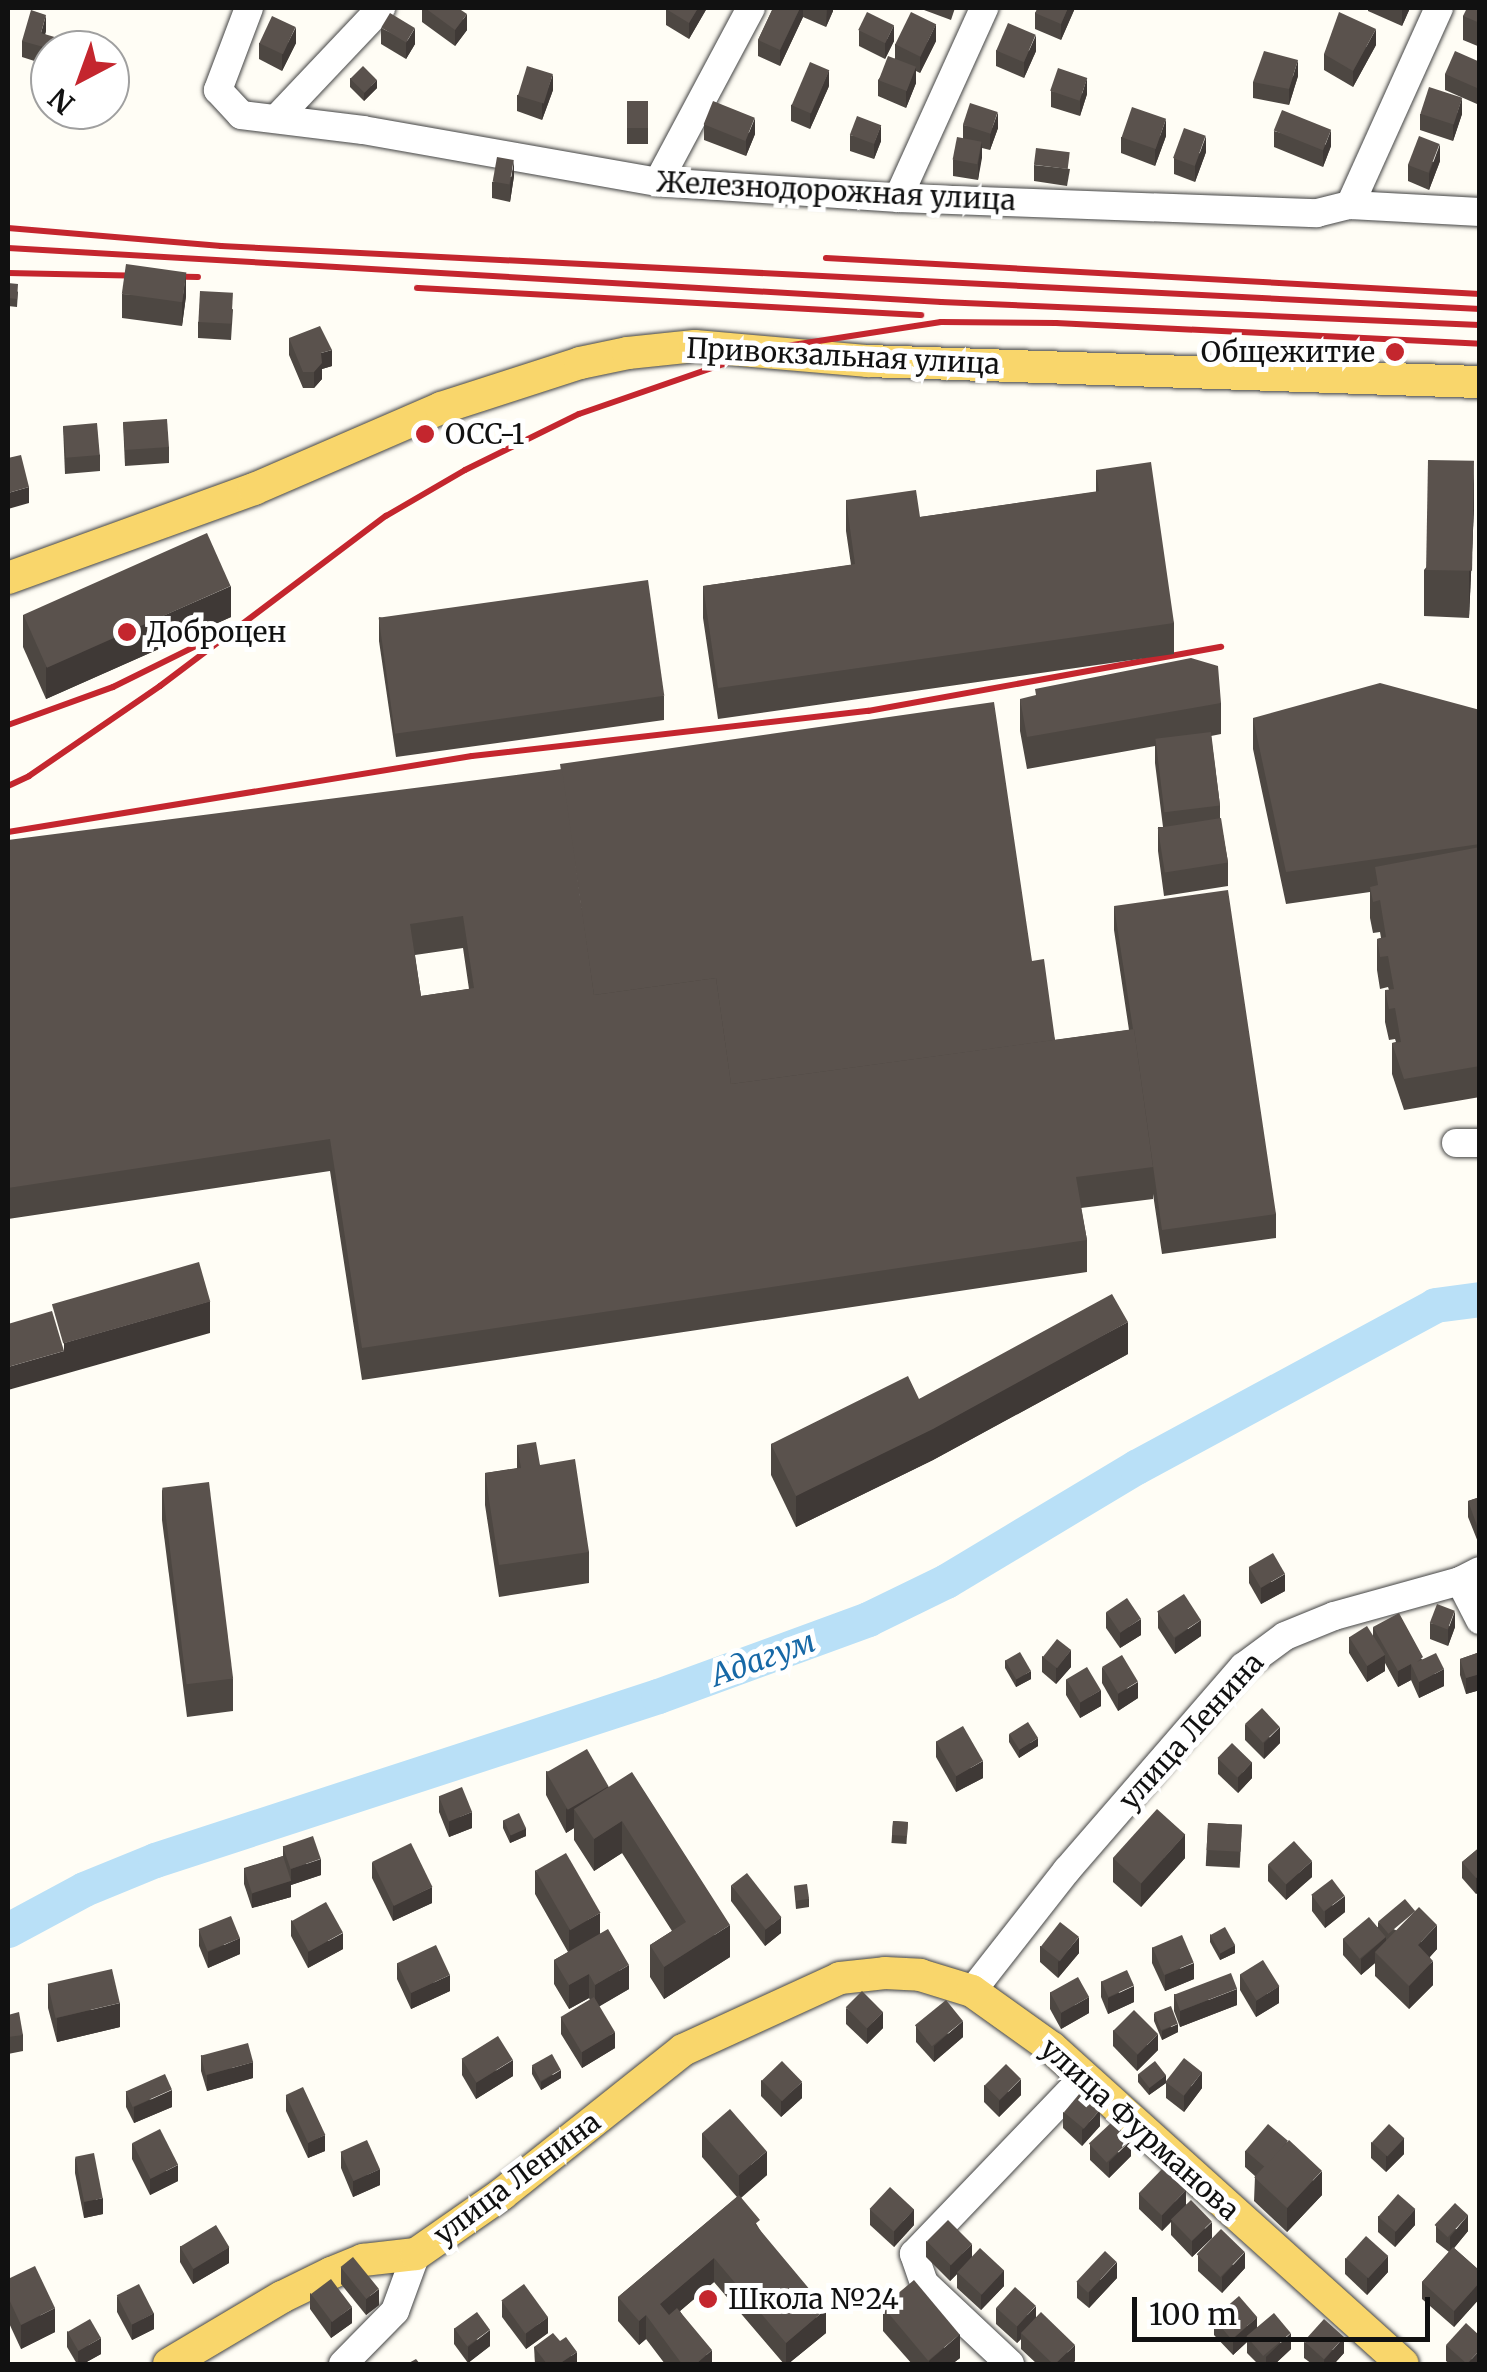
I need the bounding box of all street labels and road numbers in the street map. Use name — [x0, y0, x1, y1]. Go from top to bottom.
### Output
street label: Железнодорожная улица — [656, 165, 1016, 217]
street label: Привокзальная улица — [685, 331, 1001, 381]
street label: улица Ленина — [1112, 1646, 1270, 1816]
street label: улица Фурманова — [1034, 2031, 1246, 2227]
street label: улица Ленина — [427, 2105, 607, 2251]

